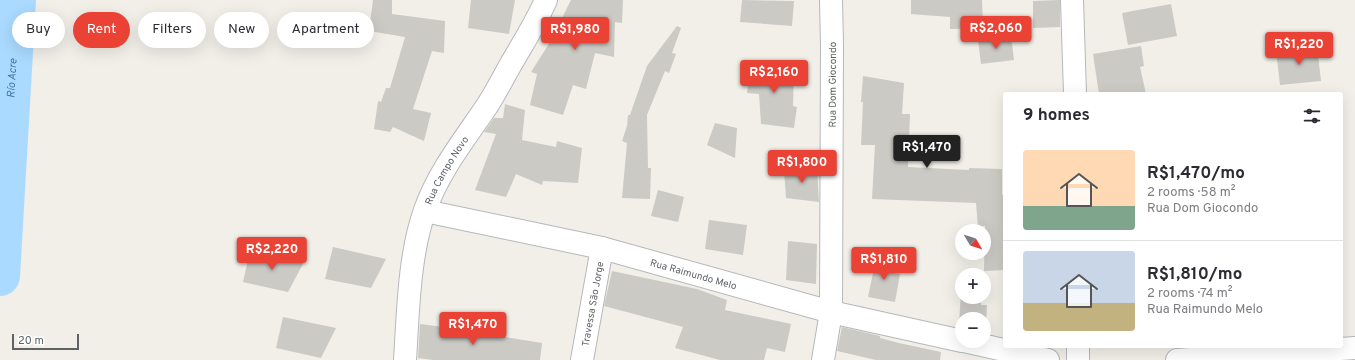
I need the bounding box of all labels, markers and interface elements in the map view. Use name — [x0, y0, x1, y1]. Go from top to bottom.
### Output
chip: Buy — [12, 12, 65, 48]
chip: Rent — [73, 12, 130, 48]
chip: Filters — [138, 12, 206, 48]
chip: New — [214, 12, 269, 48]
chip: Apartment — [277, 12, 374, 48]
pin: R$2,060 — [959, 16, 1033, 50]
pin: R$1,980 — [538, 17, 612, 51]
text: R$2,060 — [969, 21, 1023, 37]
text: R$1,980 — [550, 22, 600, 38]
pin: R$1,220 — [1262, 32, 1336, 66]
text: R$1,220 — [1274, 37, 1324, 53]
street label: Rua Dom Giocondo — [827, 41, 840, 128]
water label: Río Acre — [4, 58, 21, 99]
pin: R$2,160 — [737, 60, 811, 94]
text: R$2,160 — [749, 65, 799, 81]
text: 9 homes — [1023, 105, 1090, 127]
icon: filters — [1301, 105, 1323, 127]
street label: Rua Campo Novo — [423, 134, 472, 207]
pin: R$1,470 — [890, 135, 964, 169]
text: R$1,470 — [902, 140, 952, 156]
pin: R$1,800 — [765, 150, 839, 184]
text: R$1,800 — [777, 155, 827, 171]
text: R$1,470/mo — [1147, 163, 1245, 185]
icon: home — [1055, 166, 1103, 214]
text: 2 rooms · 58 m² — [1147, 185, 1235, 201]
text: Rua Dom Giocondo — [1147, 201, 1258, 217]
north arrow — [955, 224, 991, 260]
map controls — [955, 224, 991, 348]
pin: R$2,220 — [235, 237, 309, 271]
text: R$2,220 — [246, 242, 298, 258]
pin: R$1,810 — [847, 247, 921, 281]
text: R$1,810 — [860, 252, 908, 268]
street label: Rua Raimundo Melo — [648, 257, 738, 293]
street label: Travessa São Jorge — [580, 261, 607, 348]
text: R$1,810/mo — [1147, 264, 1242, 286]
icon: home — [1055, 267, 1103, 315]
button: + — [955, 268, 991, 304]
text: 2 rooms · 74 m² — [1147, 286, 1232, 302]
text: Rua Raimundo Melo — [1147, 302, 1263, 318]
pin: R$1,470 — [436, 312, 510, 346]
button: − — [955, 312, 991, 348]
text: R$1,470 — [448, 317, 498, 333]
scale bar — [12, 332, 79, 351]
text: 20 m — [18, 334, 44, 348]

